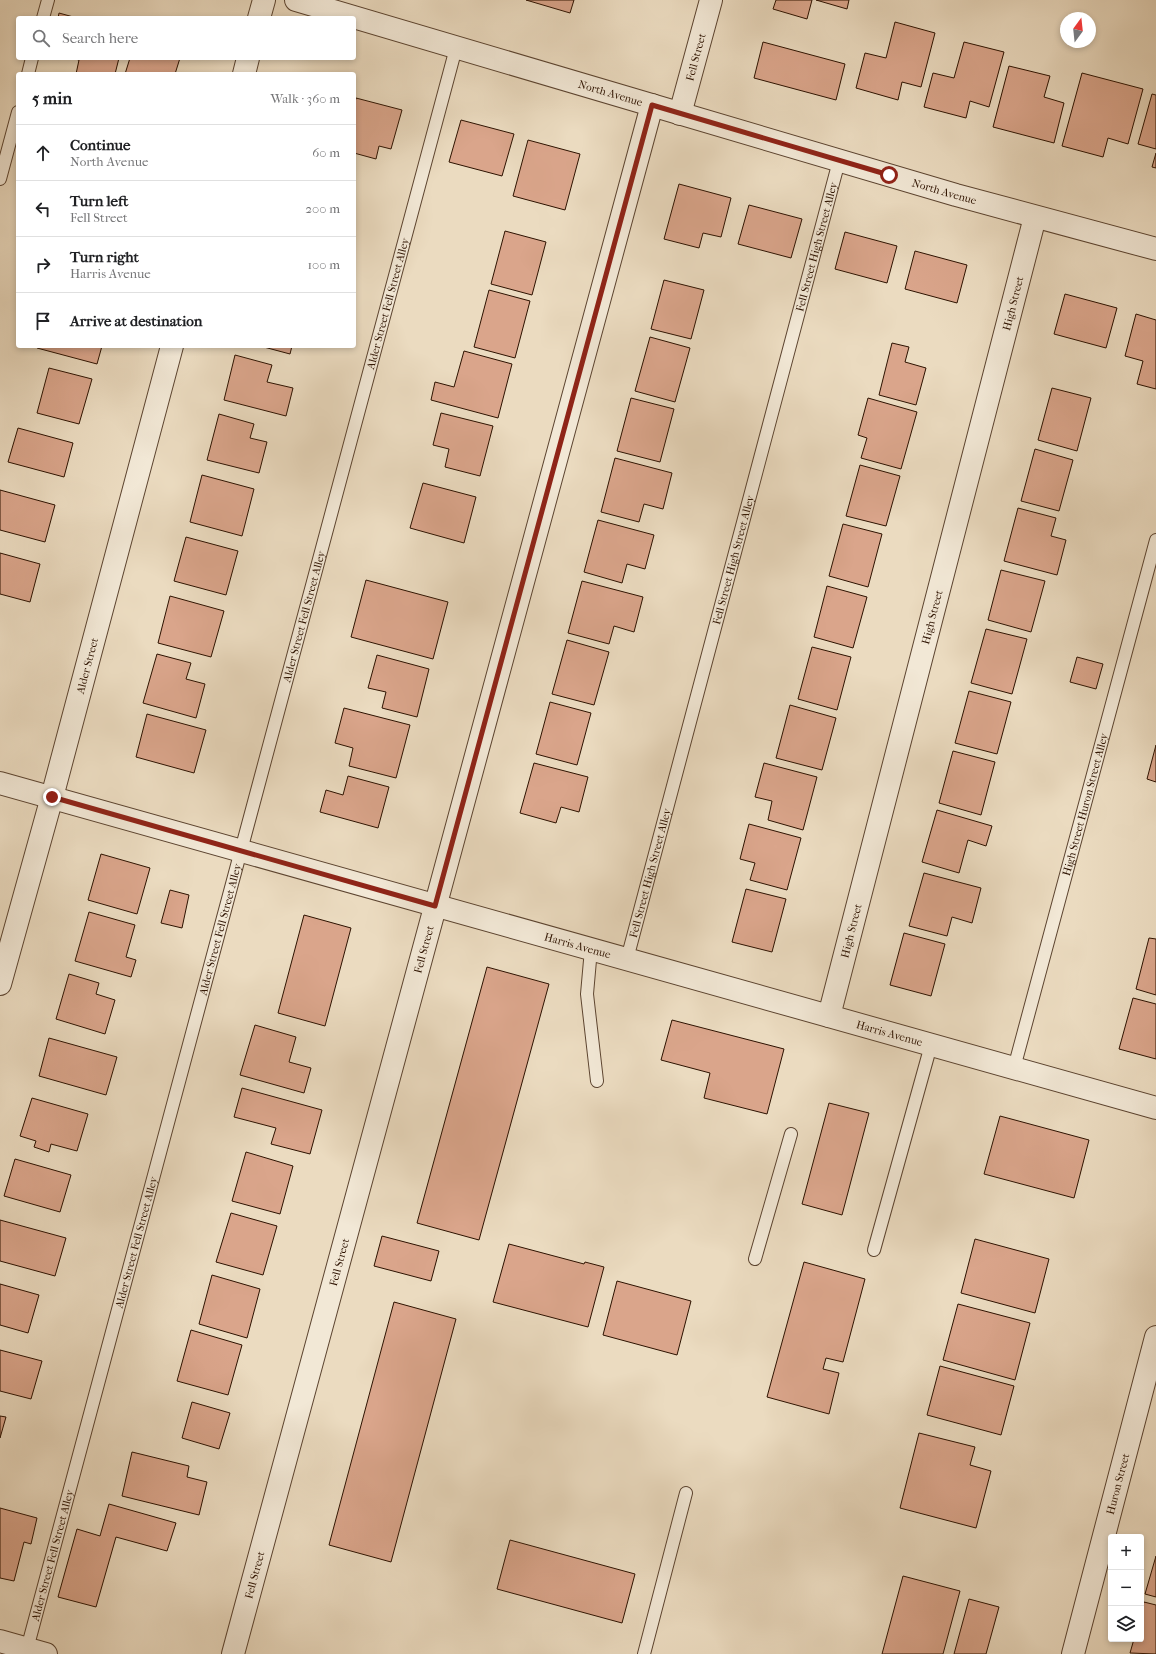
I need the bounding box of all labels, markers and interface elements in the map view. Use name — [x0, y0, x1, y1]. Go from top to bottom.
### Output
north arrow — [1060, 12, 1096, 48]
search box — [16, 16, 356, 60]
icon: search — [30, 27, 52, 49]
text: Search here — [62, 29, 138, 47]
street label: Fell Street — [683, 32, 709, 82]
street label: North Avenue — [577, 78, 645, 109]
text: 5 min — [32, 88, 72, 108]
text: Walk · 360 m — [270, 91, 340, 106]
text: Continue — [70, 136, 130, 154]
icon: ahead — [32, 142, 54, 164]
text: 60 m — [312, 145, 340, 160]
text: North Avenue — [70, 154, 148, 169]
route start — [880, 166, 898, 184]
street label: North Avenue — [910, 176, 978, 207]
street label: Fell Street High Street Alley — [793, 180, 840, 313]
text: Turn left — [70, 192, 128, 210]
icon: left — [32, 198, 54, 220]
text: 200 m — [305, 201, 340, 216]
text: Fell Street — [70, 210, 128, 225]
street label: Alder Street Fell Street Alley — [364, 235, 412, 372]
text: Turn right — [70, 248, 139, 266]
icon: right — [32, 254, 54, 276]
text: 100 m — [307, 257, 340, 272]
text: Harris Avenue — [70, 266, 151, 281]
street label: High Street — [1000, 275, 1026, 332]
icon: arrive — [32, 310, 54, 332]
text: Arrive at destination — [70, 312, 202, 330]
street label: Fell Street High Street Alley — [710, 493, 757, 626]
street label: Alder Street Fell Street Alley — [280, 548, 328, 685]
street label: High Street — [919, 589, 946, 646]
street label: Alder Street — [73, 636, 101, 696]
street label: High Street Huron Street Alley — [1060, 731, 1111, 877]
route end — [43, 788, 61, 806]
street label: Fell Street High Street Alley — [627, 806, 674, 939]
street label: Alder Street Fell Street Alley — [196, 861, 244, 998]
street label: High Street — [838, 902, 865, 959]
street label: Fell Street — [411, 924, 437, 975]
street label: Harris Avenue — [543, 930, 613, 962]
street label: Harris Avenue — [855, 1018, 925, 1049]
street label: Alder Street Fell Street Alley — [112, 1174, 161, 1311]
street label: Fell Street — [327, 1237, 352, 1287]
street label: Huron Street — [1104, 1452, 1132, 1516]
street label: Alder Street Fell Street Alley — [29, 1487, 77, 1624]
map controls — [1108, 1534, 1144, 1642]
button: + — [1108, 1534, 1144, 1570]
street label: Fell Street — [242, 1550, 268, 1600]
button: − — [1108, 1570, 1144, 1606]
button: layers — [1108, 1606, 1144, 1642]

